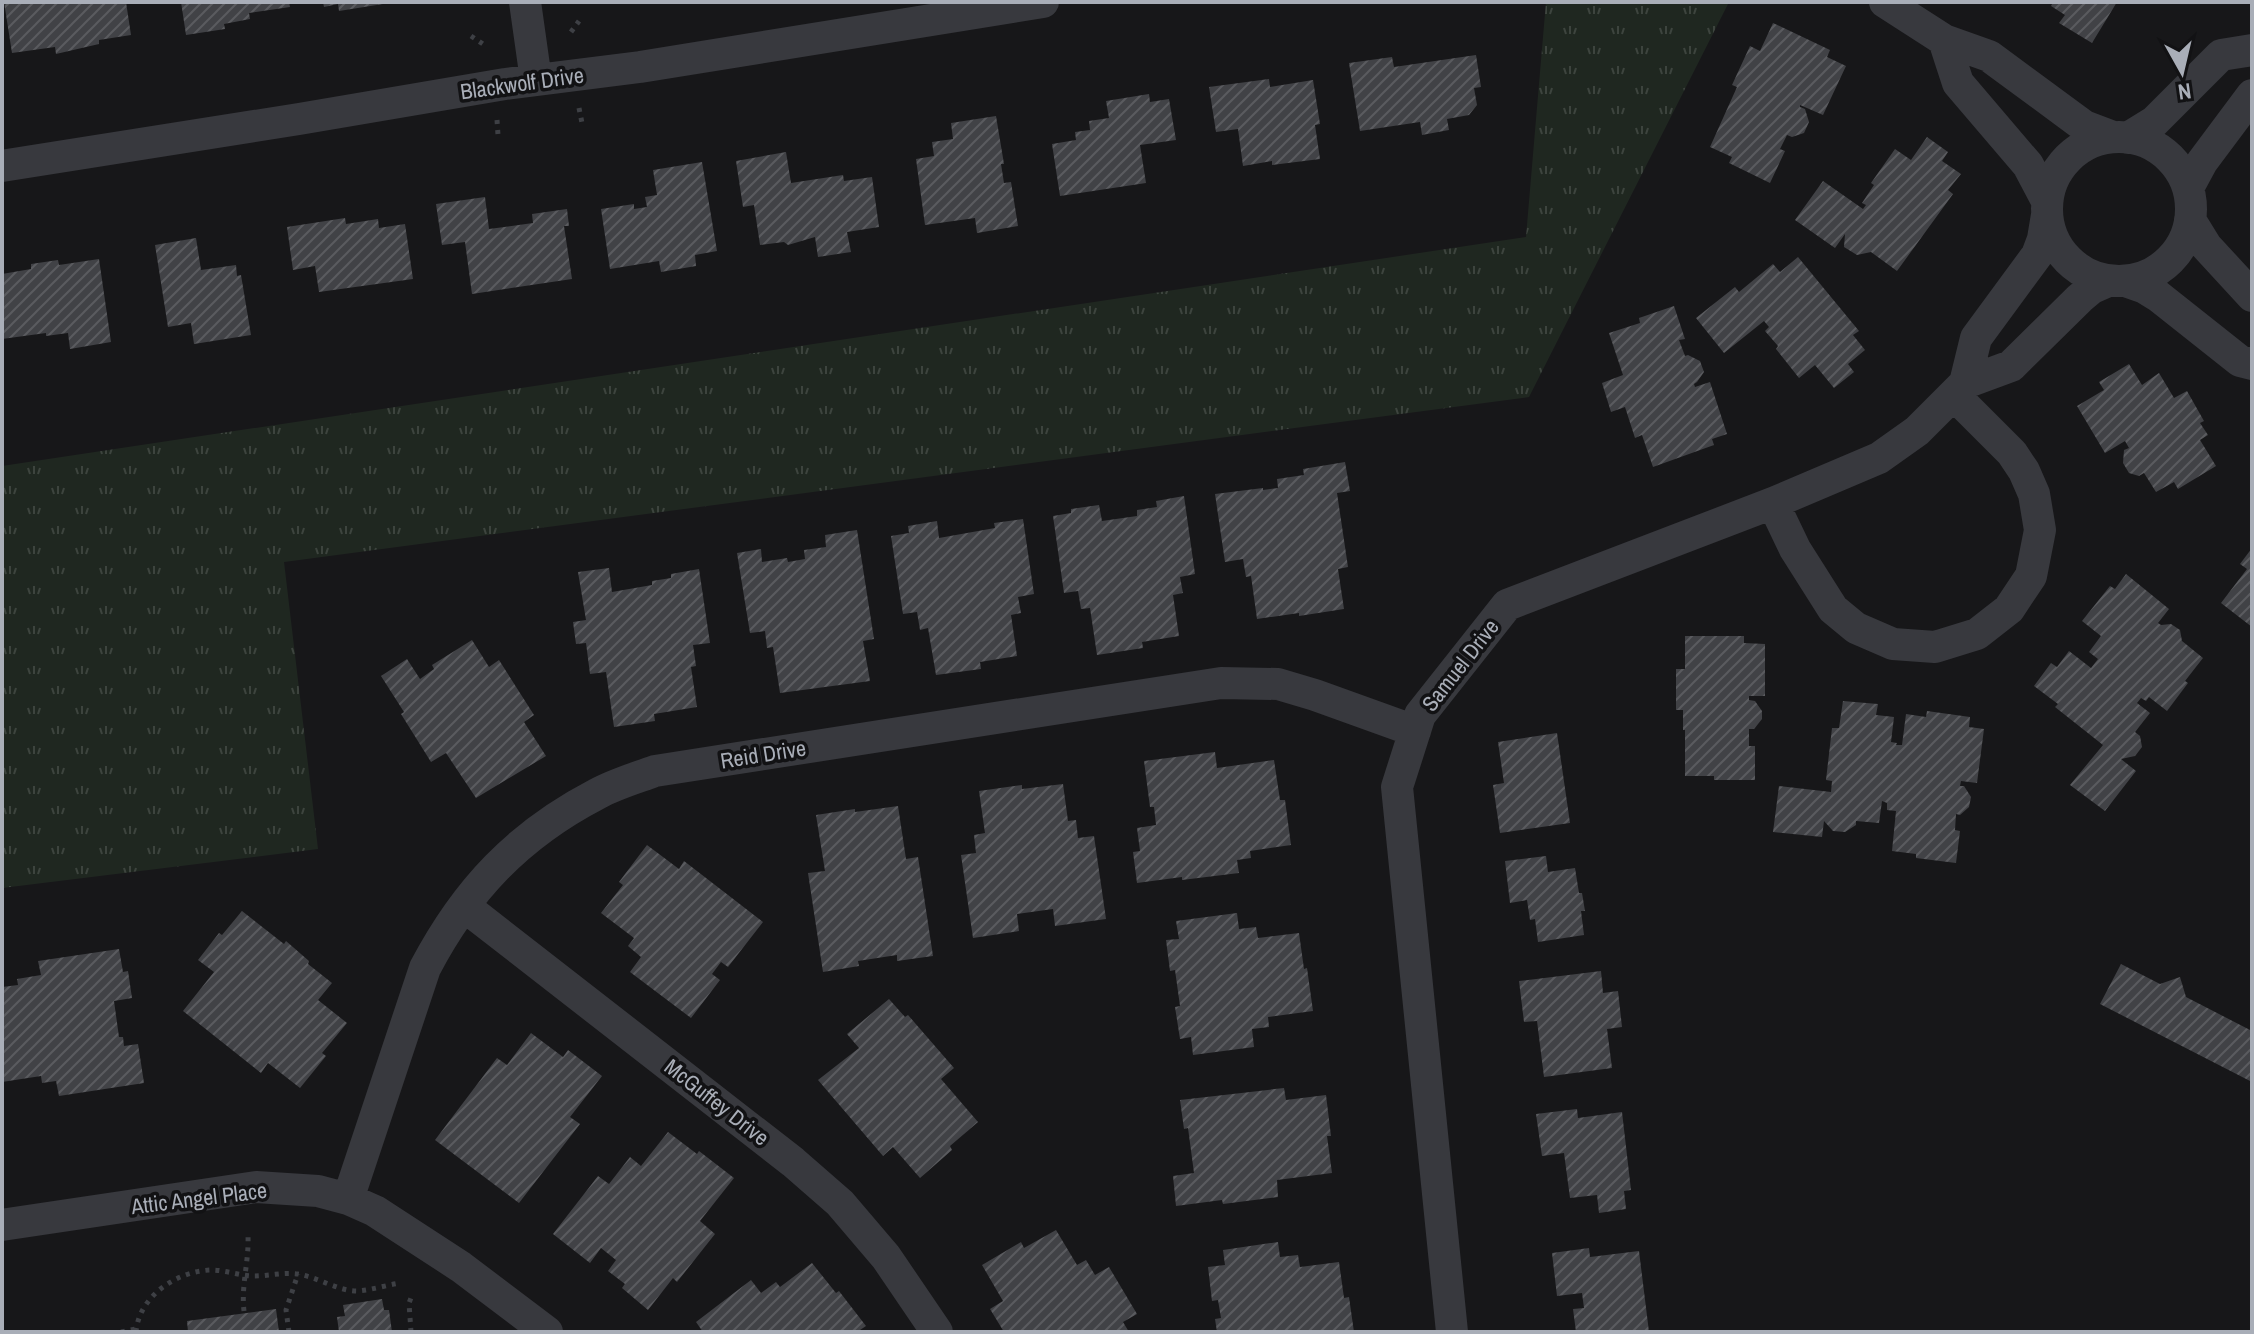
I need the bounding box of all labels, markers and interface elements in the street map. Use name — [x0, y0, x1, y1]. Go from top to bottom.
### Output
north arrow — [2142, 32, 2222, 112]
street label: Blackwolf Drive — [458, 59, 586, 107]
text: N — [2176, 76, 2193, 108]
street label: Samuel Drive — [1415, 613, 1505, 717]
street label: Reid Drive — [718, 732, 808, 776]
street label: McGuffey Drive — [659, 1052, 775, 1152]
street label: Attic Angel Place — [128, 1175, 269, 1221]

